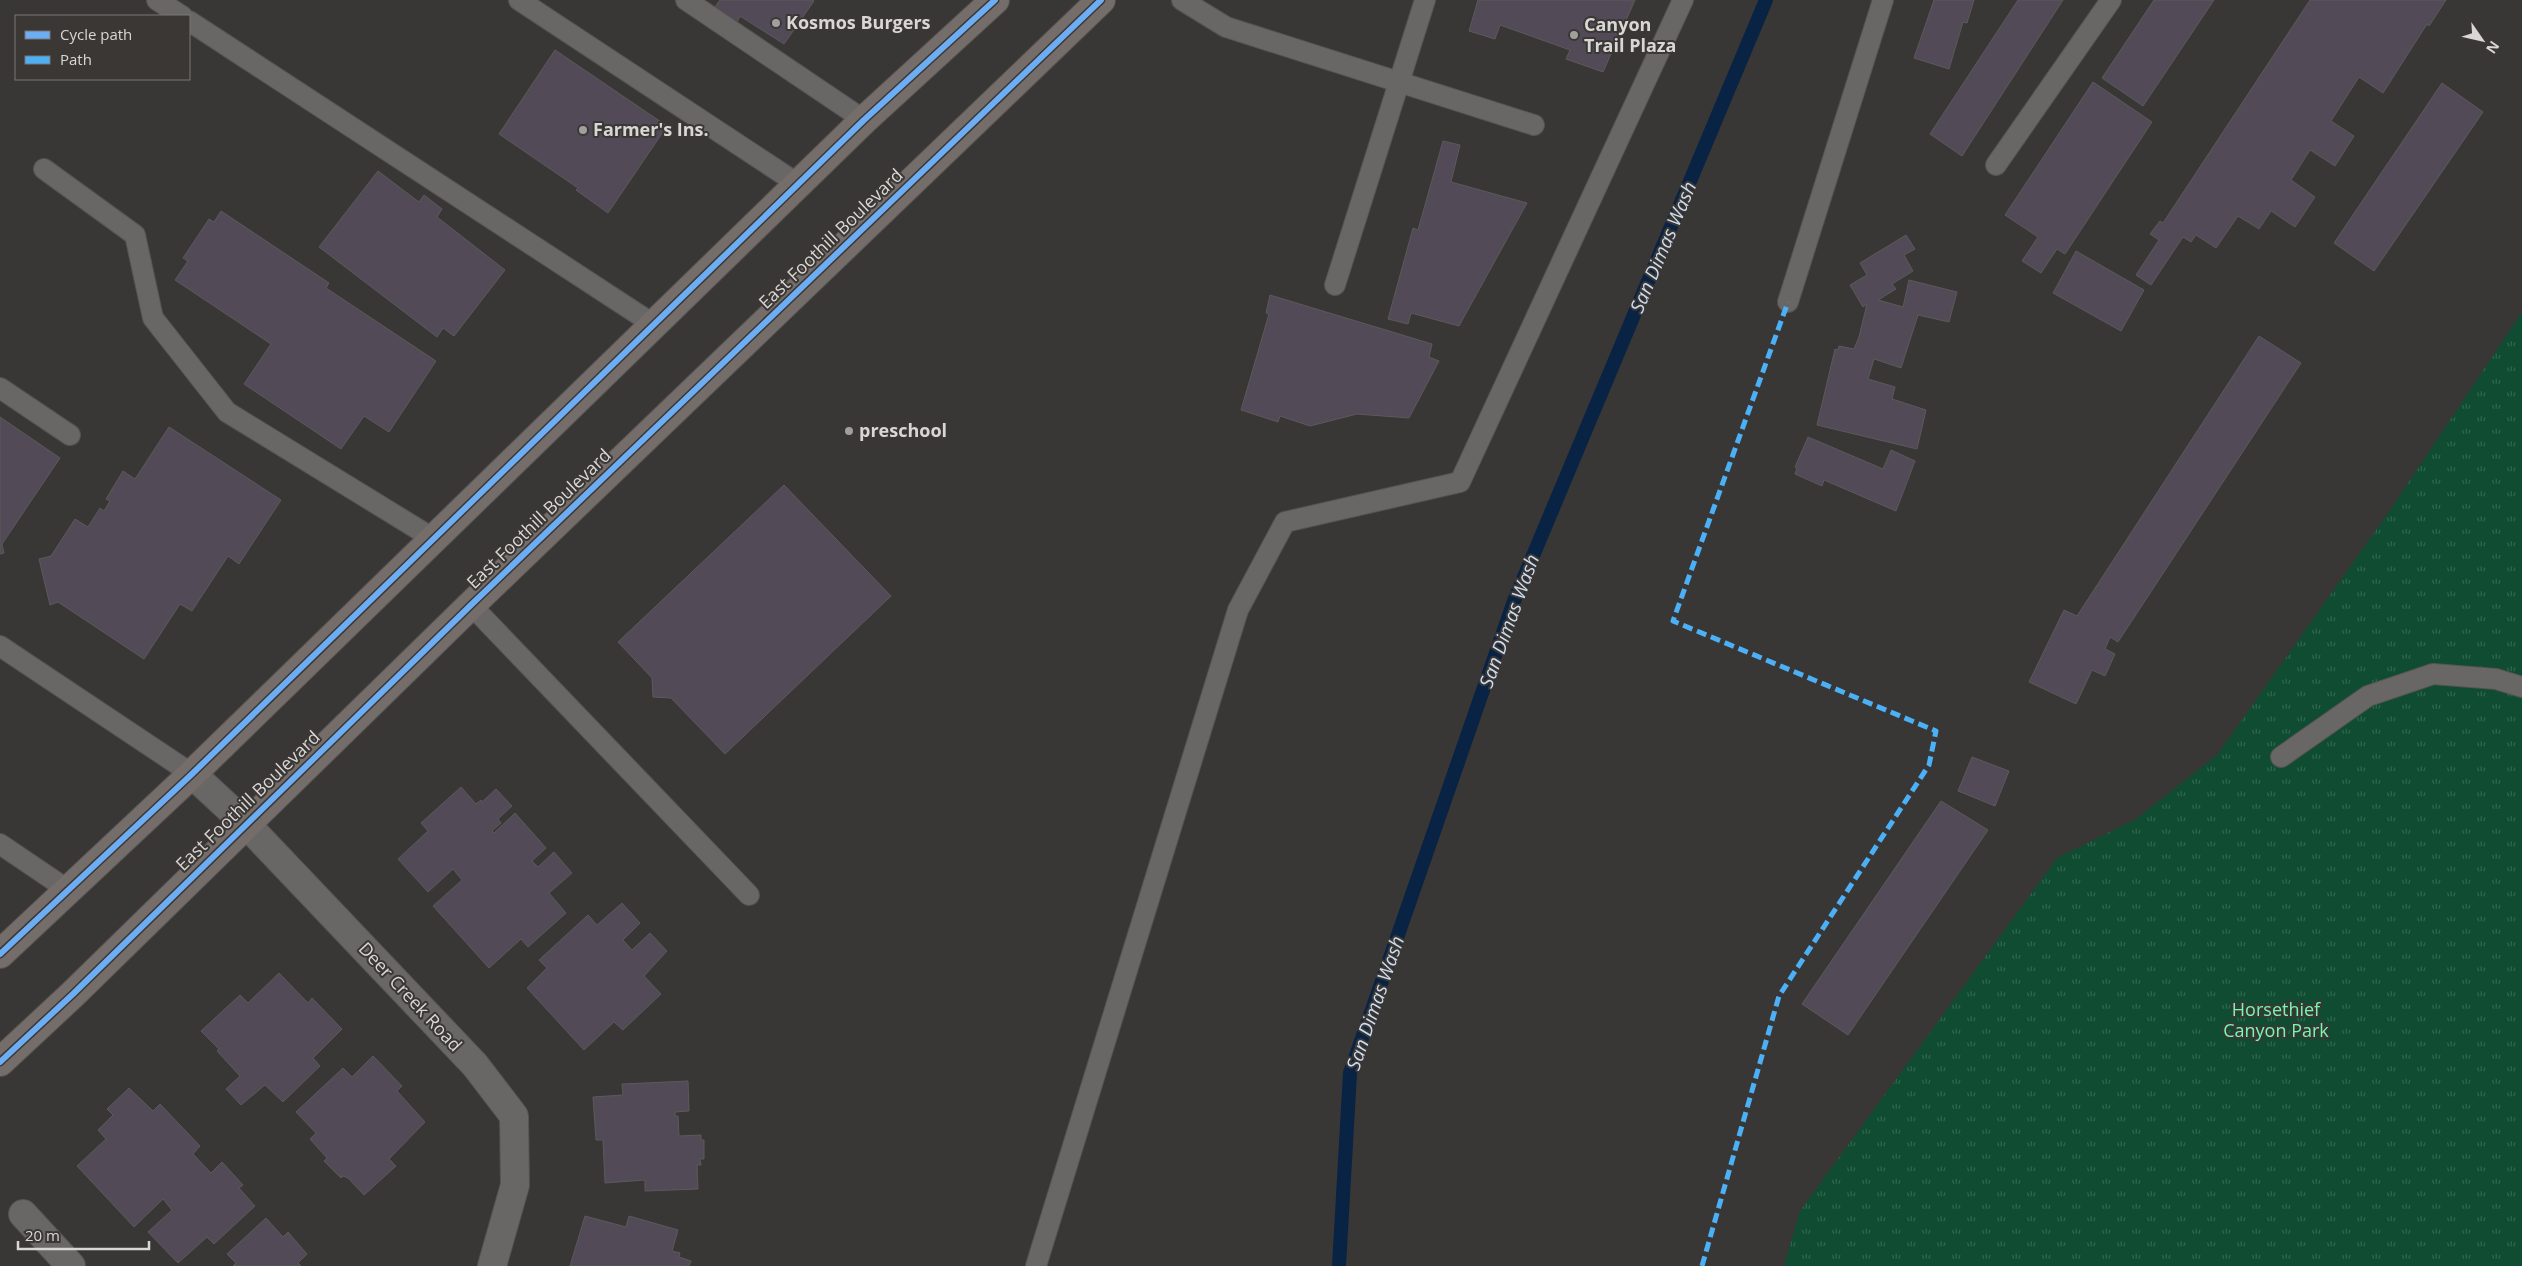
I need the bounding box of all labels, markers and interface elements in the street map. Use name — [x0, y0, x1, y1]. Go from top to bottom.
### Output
place label: Kosmos Burgers — [786, 10, 931, 34]
place label: Canyon Trail Plaza — [1584, 12, 1676, 57]
legend — [15, 15, 190, 80]
north arrow — [2457, 15, 2507, 65]
marker: Kosmos Burgers — [770, 17, 782, 29]
text: Cycle path — [60, 24, 132, 44]
marker: Canyon Trail Plaza — [1568, 29, 1580, 41]
text: N — [2482, 38, 2504, 58]
text: Path — [60, 49, 92, 69]
place label: Farmer's Ins. — [593, 117, 709, 141]
marker: Farmer's Ins. — [577, 124, 589, 136]
street label: East Foothill Boulevard — [753, 163, 908, 314]
water label: San Dimas Wash — [1624, 177, 1702, 317]
place label: preschool — [859, 418, 947, 442]
marker: preschool — [843, 425, 855, 437]
street label: East Foothill Boulevard — [461, 443, 616, 594]
water label: San Dimas Wash — [1473, 551, 1545, 691]
street label: East Foothill Boulevard — [170, 725, 325, 876]
water label: San Dimas Wash — [1340, 932, 1410, 1074]
street label: Deer Creek Road — [354, 936, 468, 1056]
park label: Horsethief Canyon Park — [2223, 997, 2329, 1042]
scale bar — [18, 1218, 149, 1250]
text: 20 m — [25, 1225, 60, 1245]

